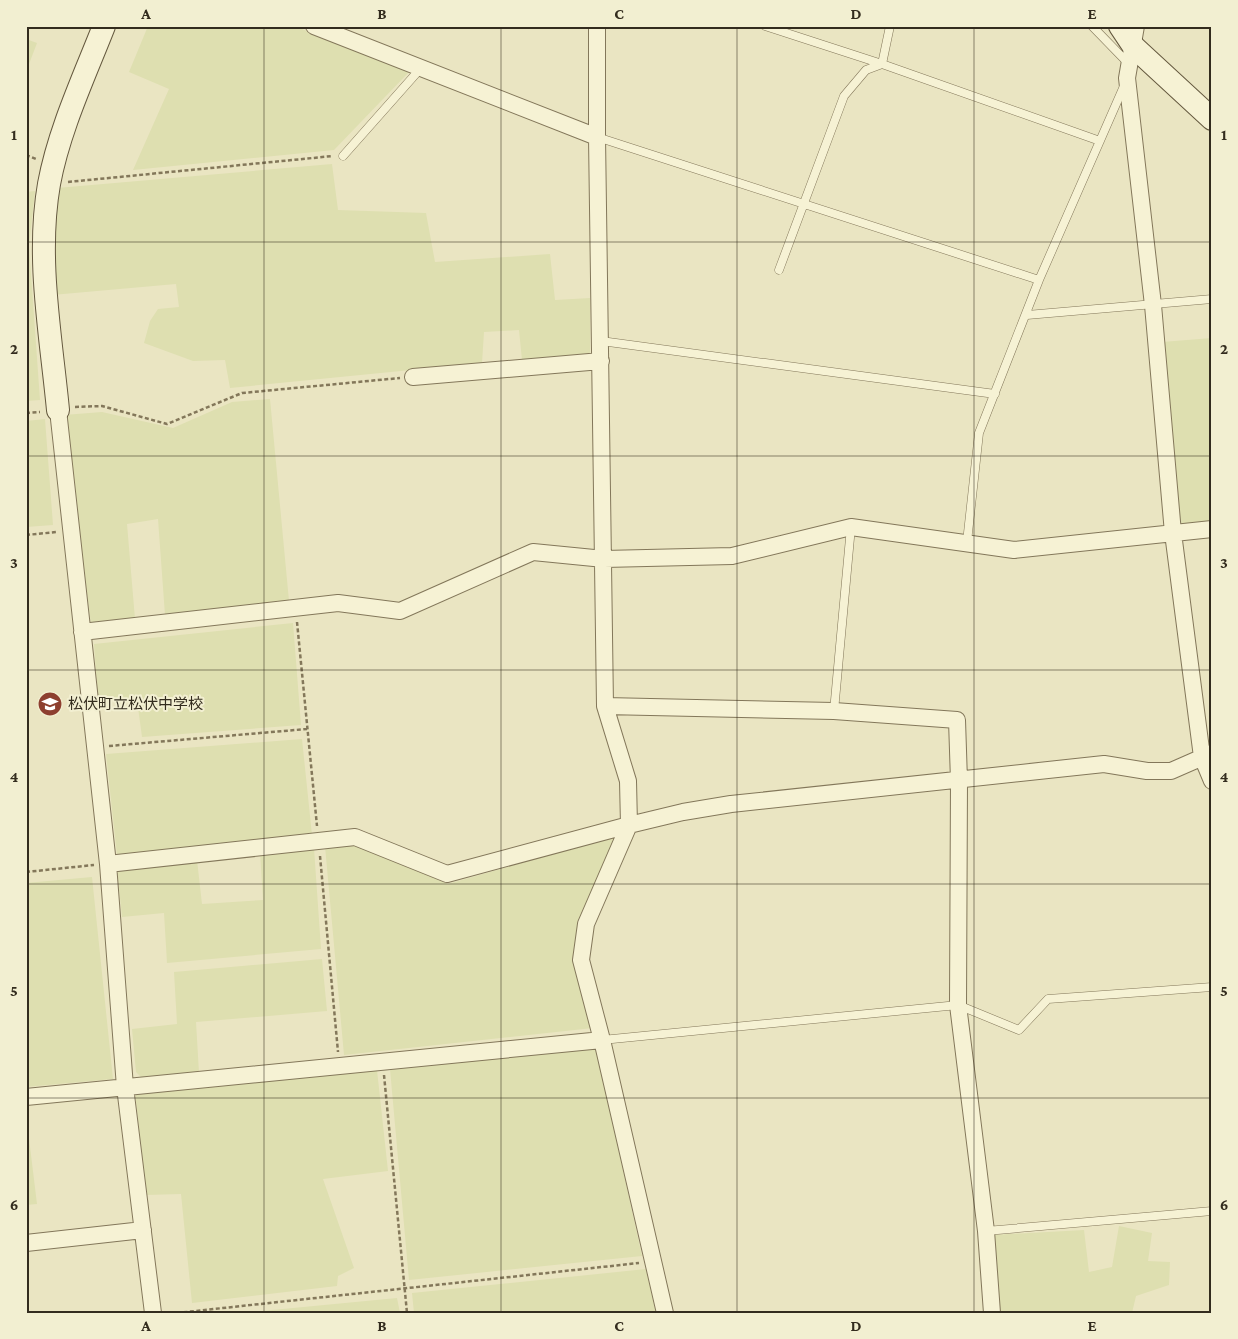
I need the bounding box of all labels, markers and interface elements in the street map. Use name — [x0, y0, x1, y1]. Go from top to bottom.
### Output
text: A — [140, 5, 151, 22]
text: B — [377, 5, 387, 22]
text: C — [614, 5, 624, 22]
text: D — [850, 5, 862, 22]
text: E — [1087, 5, 1097, 22]
text: 1 — [11, 126, 17, 143]
text: 1 — [1221, 126, 1227, 143]
text: 2 — [10, 340, 18, 357]
text: 2 — [1220, 340, 1228, 357]
text: 3 — [10, 554, 18, 571]
text: 3 — [1220, 554, 1228, 571]
school or university icon: 松伏町立松伏中学校 — [37, 691, 63, 717]
place label: 松伏町立松伏中学校 — [68, 696, 203, 712]
text: 4 — [10, 768, 19, 785]
text: 4 — [1220, 768, 1229, 785]
text: 5 — [10, 982, 18, 999]
text: 5 — [1220, 982, 1228, 999]
text: 6 — [10, 1196, 18, 1213]
text: 6 — [1220, 1196, 1228, 1213]
text: A — [140, 1317, 151, 1334]
text: B — [377, 1317, 387, 1334]
text: C — [614, 1317, 624, 1334]
text: D — [850, 1317, 862, 1334]
text: E — [1087, 1317, 1097, 1334]

